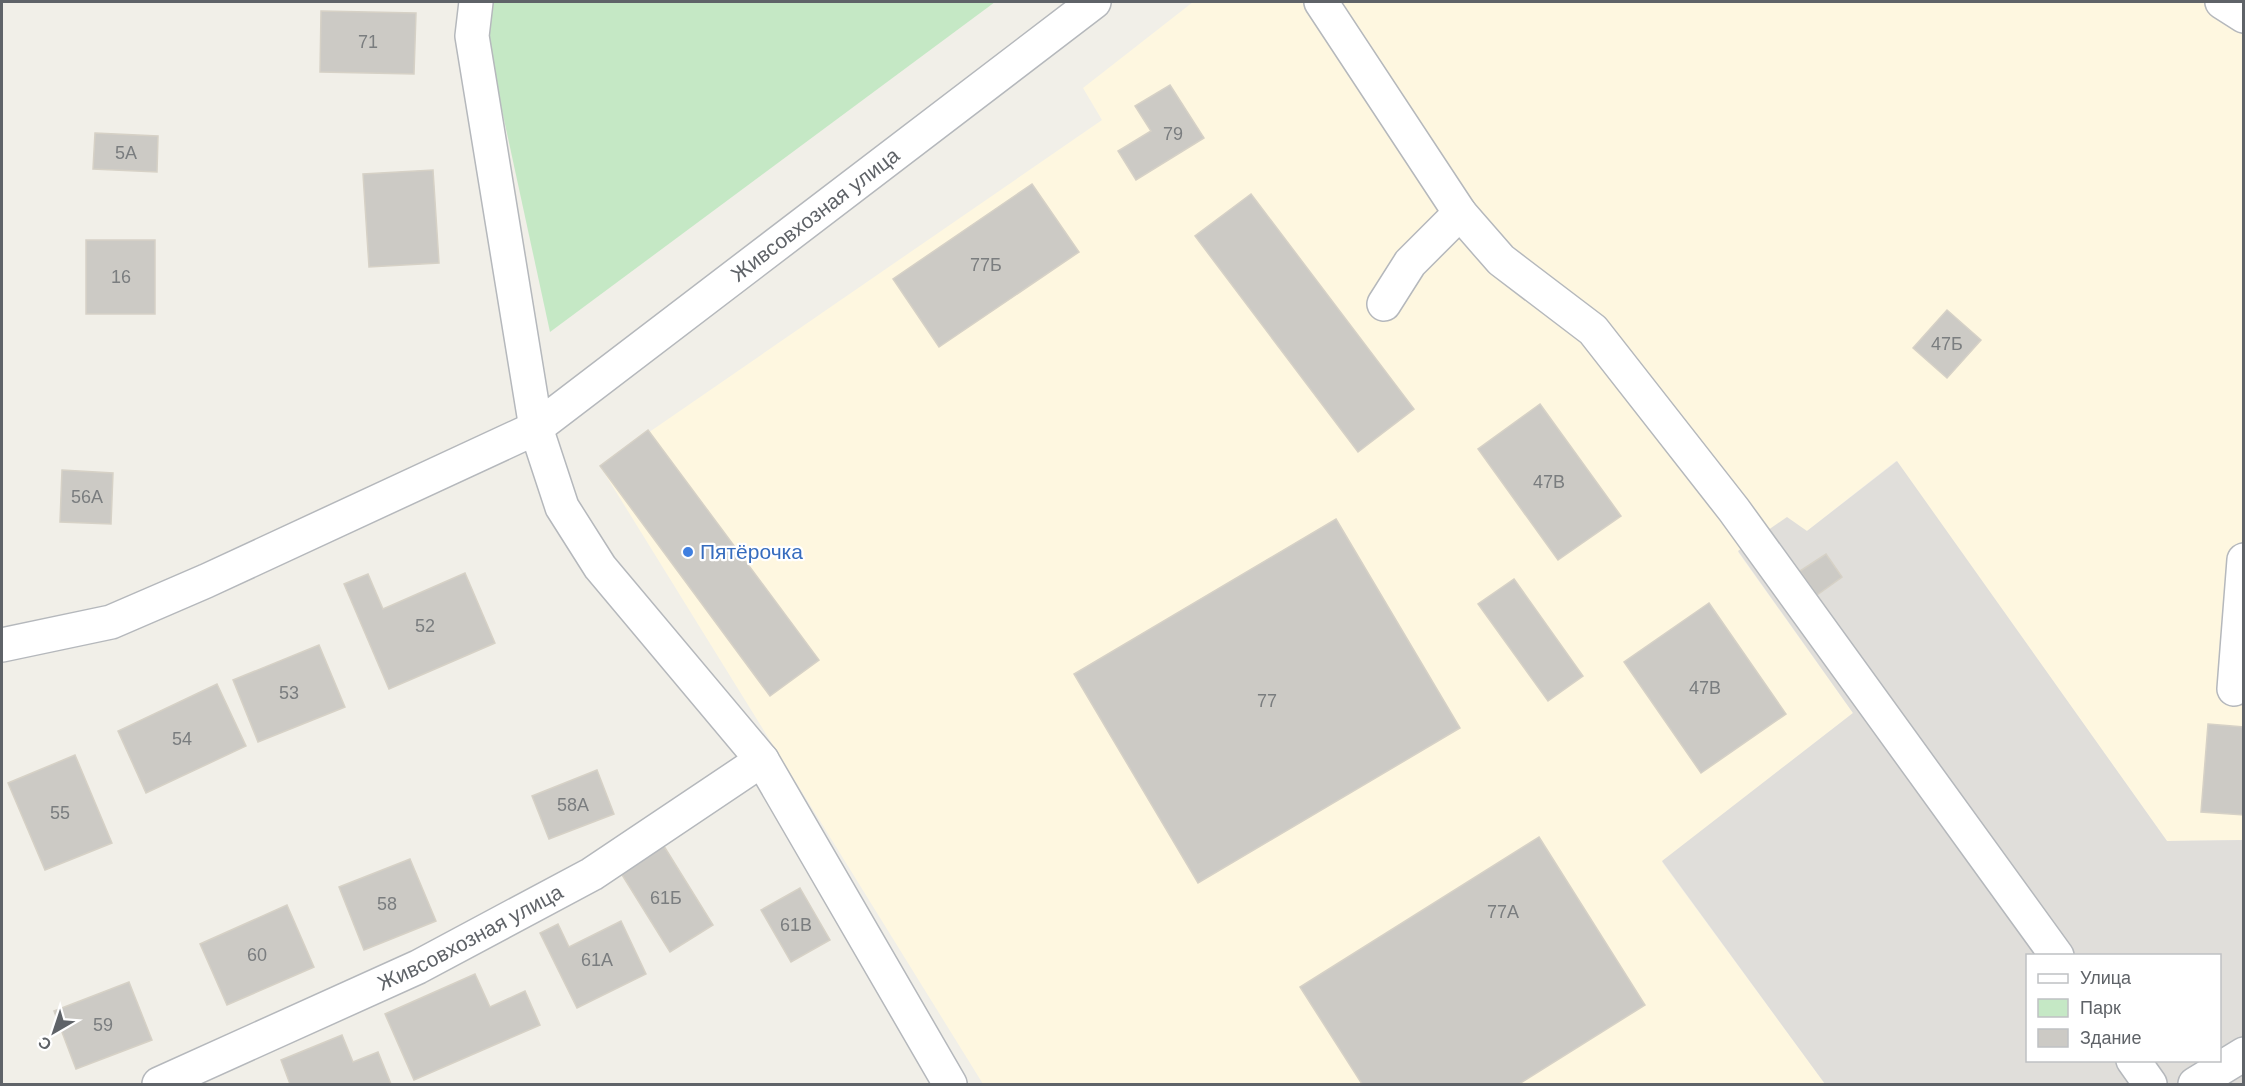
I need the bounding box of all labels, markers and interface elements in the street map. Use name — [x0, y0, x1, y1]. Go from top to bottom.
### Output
house number: 71 — [358, 32, 378, 52]
house number: 79 — [1163, 124, 1183, 144]
house number: 5А — [115, 143, 137, 163]
street label: Живсовхозная улица — [726, 143, 904, 286]
house number: 77Б — [970, 255, 1002, 275]
house number: 16 — [111, 267, 131, 287]
house number: 47Б — [1931, 334, 1963, 354]
house number: 47В — [1533, 472, 1565, 492]
house number: 56А — [71, 487, 103, 507]
place label: Пятёрочка — [700, 540, 803, 563]
marker: Пятёрочка — [681, 545, 695, 559]
house number: 52 — [415, 616, 435, 636]
house number: 47В — [1689, 678, 1721, 698]
house number: 53 — [279, 683, 299, 703]
house number: 77 — [1257, 691, 1277, 711]
house number: 54 — [172, 729, 192, 749]
house number: 58А — [557, 795, 589, 815]
house number: 55 — [50, 803, 70, 823]
street label: Живсовхозная улица — [374, 880, 567, 995]
house number: 61Б — [650, 888, 682, 908]
house number: 58 — [377, 894, 397, 914]
house number: 77А — [1487, 902, 1519, 922]
house number: 61В — [780, 915, 812, 935]
house number: 60 — [247, 945, 267, 965]
house number: 61А — [581, 950, 613, 970]
legend — [2026, 954, 2221, 1062]
text: Улица — [2080, 968, 2132, 988]
text: Парк — [2080, 998, 2121, 1018]
north arrow — [24, 1002, 84, 1062]
house number: 59 — [93, 1015, 113, 1035]
text: Здание — [2080, 1028, 2141, 1048]
text: С — [35, 1033, 55, 1054]

